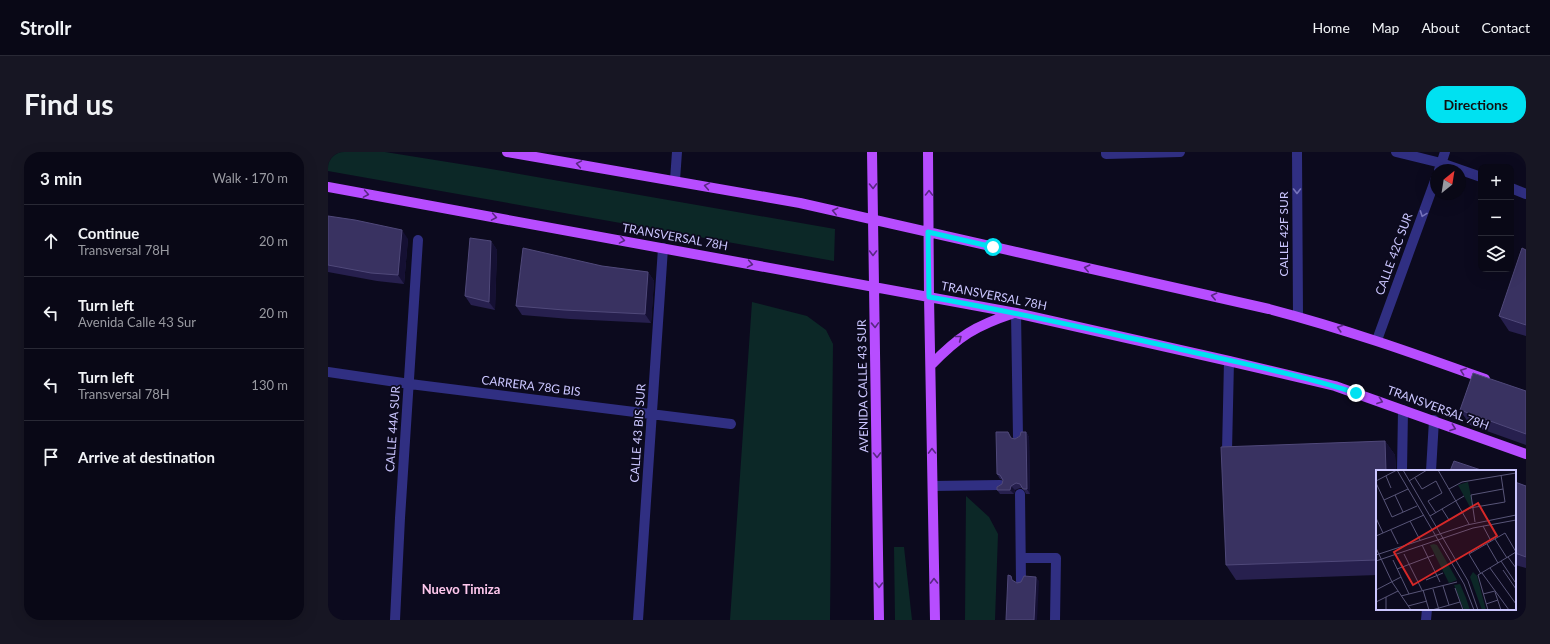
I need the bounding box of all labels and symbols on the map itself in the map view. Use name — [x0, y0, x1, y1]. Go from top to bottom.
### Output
one-way arrow — [576, 160, 582, 169]
north arrow — [1430, 164, 1466, 200]
one-way arrow — [704, 182, 711, 191]
one-way arrow — [869, 183, 877, 189]
one-way arrow — [1293, 188, 1301, 194]
one-way arrow — [363, 189, 369, 198]
one-way arrow — [925, 190, 933, 196]
street label: CALLE 42F SUR — [1276, 191, 1291, 276]
one-way arrow — [832, 208, 838, 216]
street label: CALLE 42C SUR — [1372, 210, 1416, 297]
one-way arrow — [1419, 211, 1427, 218]
one-way arrow — [491, 212, 497, 221]
street label: TRANSVERSAL 78H — [621, 220, 729, 253]
one-way arrow — [619, 235, 625, 244]
route start — [984, 238, 1002, 256]
one-way arrow — [869, 250, 877, 256]
one-way arrow — [747, 259, 753, 267]
one-way arrow — [1084, 265, 1091, 273]
street label: TRANSVERSAL 78H — [940, 278, 1048, 313]
one-way arrow — [1211, 293, 1217, 301]
street label: AVENIDA CALLE 43 SUR — [854, 319, 871, 453]
one-way arrow — [871, 322, 879, 328]
one-way arrow — [1337, 324, 1344, 333]
one-way arrow — [955, 336, 962, 343]
one-way arrow — [1460, 367, 1467, 376]
street label: CARRERA 78G BIS — [481, 372, 582, 399]
street label: TRANSVERSAL 78H — [1385, 382, 1491, 433]
street label: CALLE 43 BIS SUR — [627, 383, 648, 483]
route end — [1347, 384, 1365, 402]
street label: CALLE 44A SUR — [382, 385, 403, 472]
one-way arrow — [1376, 396, 1383, 405]
one-way arrow — [1450, 423, 1457, 431]
one-way arrow — [928, 448, 936, 454]
one-way arrow — [873, 452, 881, 458]
inset map — [1376, 470, 1516, 610]
one-way arrow — [930, 578, 938, 584]
district label: Nuevo Timiza — [422, 581, 500, 597]
one-way arrow — [875, 582, 883, 588]

